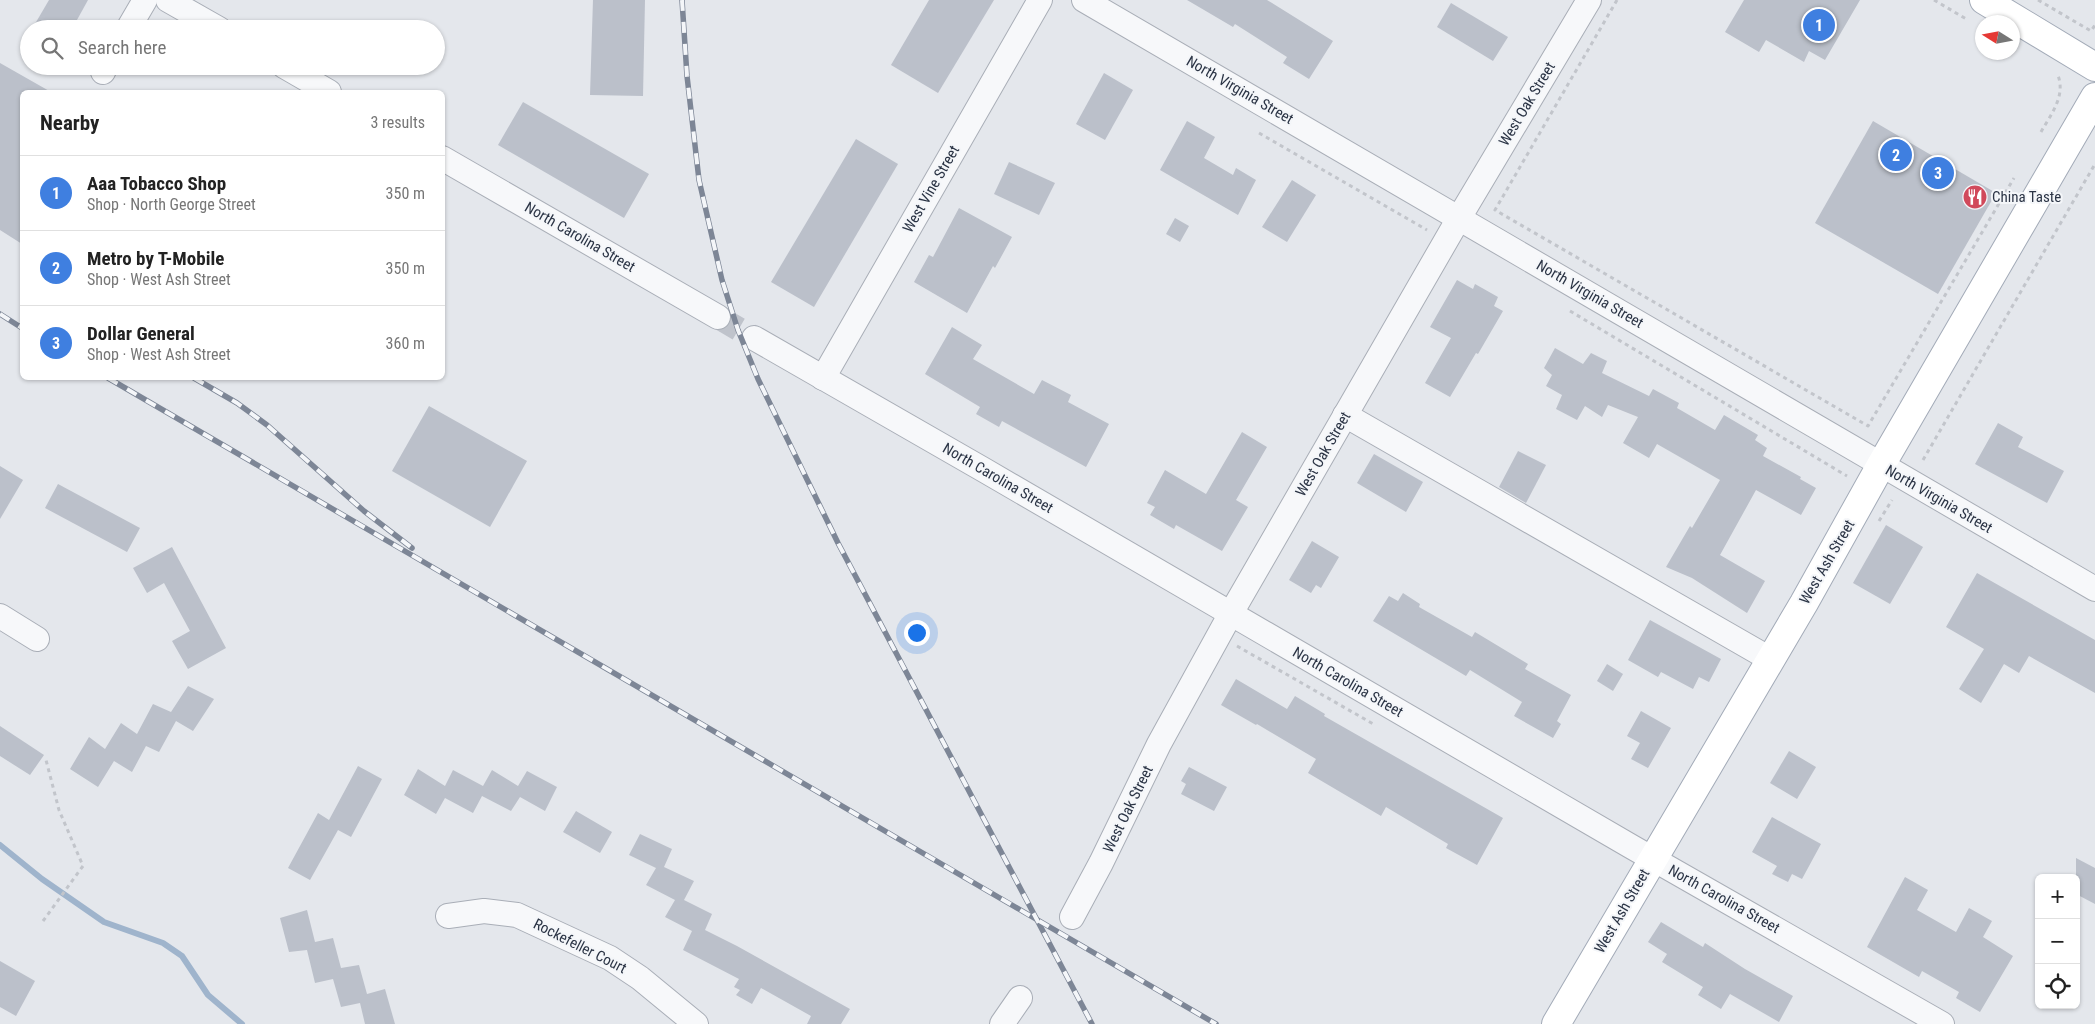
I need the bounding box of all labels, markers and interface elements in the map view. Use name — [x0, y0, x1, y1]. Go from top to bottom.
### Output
pin: 1 — [1803, 6, 1835, 44]
north arrow — [1975, 15, 2020, 60]
search box — [20, 20, 445, 75]
icon: search — [38, 34, 66, 62]
text: Search here — [78, 36, 166, 59]
street label: North Virginia Street — [1183, 52, 1297, 128]
street label: West Oak Street — [1495, 59, 1559, 149]
text: Nearby — [40, 111, 99, 135]
text: 3 results — [370, 113, 425, 132]
pin: 2 — [1880, 136, 1912, 174]
street label: West Vine Street — [899, 142, 963, 236]
pin: 3 — [1922, 154, 1954, 192]
text: Aaa Tobacco Shop — [87, 172, 226, 195]
text: 1 — [52, 184, 60, 203]
text: 350 m — [386, 184, 425, 203]
restaurant icon: China Taste — [1962, 184, 1988, 210]
place label: China Taste — [1992, 188, 2061, 206]
text: Shop · North George Street — [87, 195, 256, 214]
street label: North Carolina Street — [522, 198, 638, 276]
text: Metro by T-Mobile — [87, 247, 224, 270]
street label: North Virginia Street — [1533, 256, 1647, 332]
text: 2 — [52, 259, 60, 278]
text: 350 m — [386, 259, 425, 278]
text: Shop · West Ash Street — [87, 270, 231, 289]
text: Dollar General — [87, 322, 195, 345]
text: 3 — [52, 334, 60, 353]
text: 360 m — [386, 334, 425, 353]
text: Shop · West Ash Street — [87, 345, 231, 364]
street label: West Oak Street — [1292, 409, 1354, 499]
street label: North Carolina Street — [940, 439, 1056, 517]
street label: North Virginia Street — [1882, 461, 1996, 537]
street label: West Ash Street — [1796, 517, 1858, 607]
your location — [904, 620, 930, 646]
street label: North Carolina Street — [1290, 643, 1406, 721]
street label: West Oak Street — [1099, 763, 1157, 855]
street label: North Carolina Street — [1665, 861, 1783, 937]
street label: West Ash Street — [1591, 866, 1653, 956]
map controls — [2035, 874, 2080, 1009]
button: + — [2035, 874, 2080, 919]
street label: Rockefeller Court — [530, 915, 630, 977]
button: − — [2035, 919, 2080, 964]
button: locate — [2035, 964, 2080, 1009]

